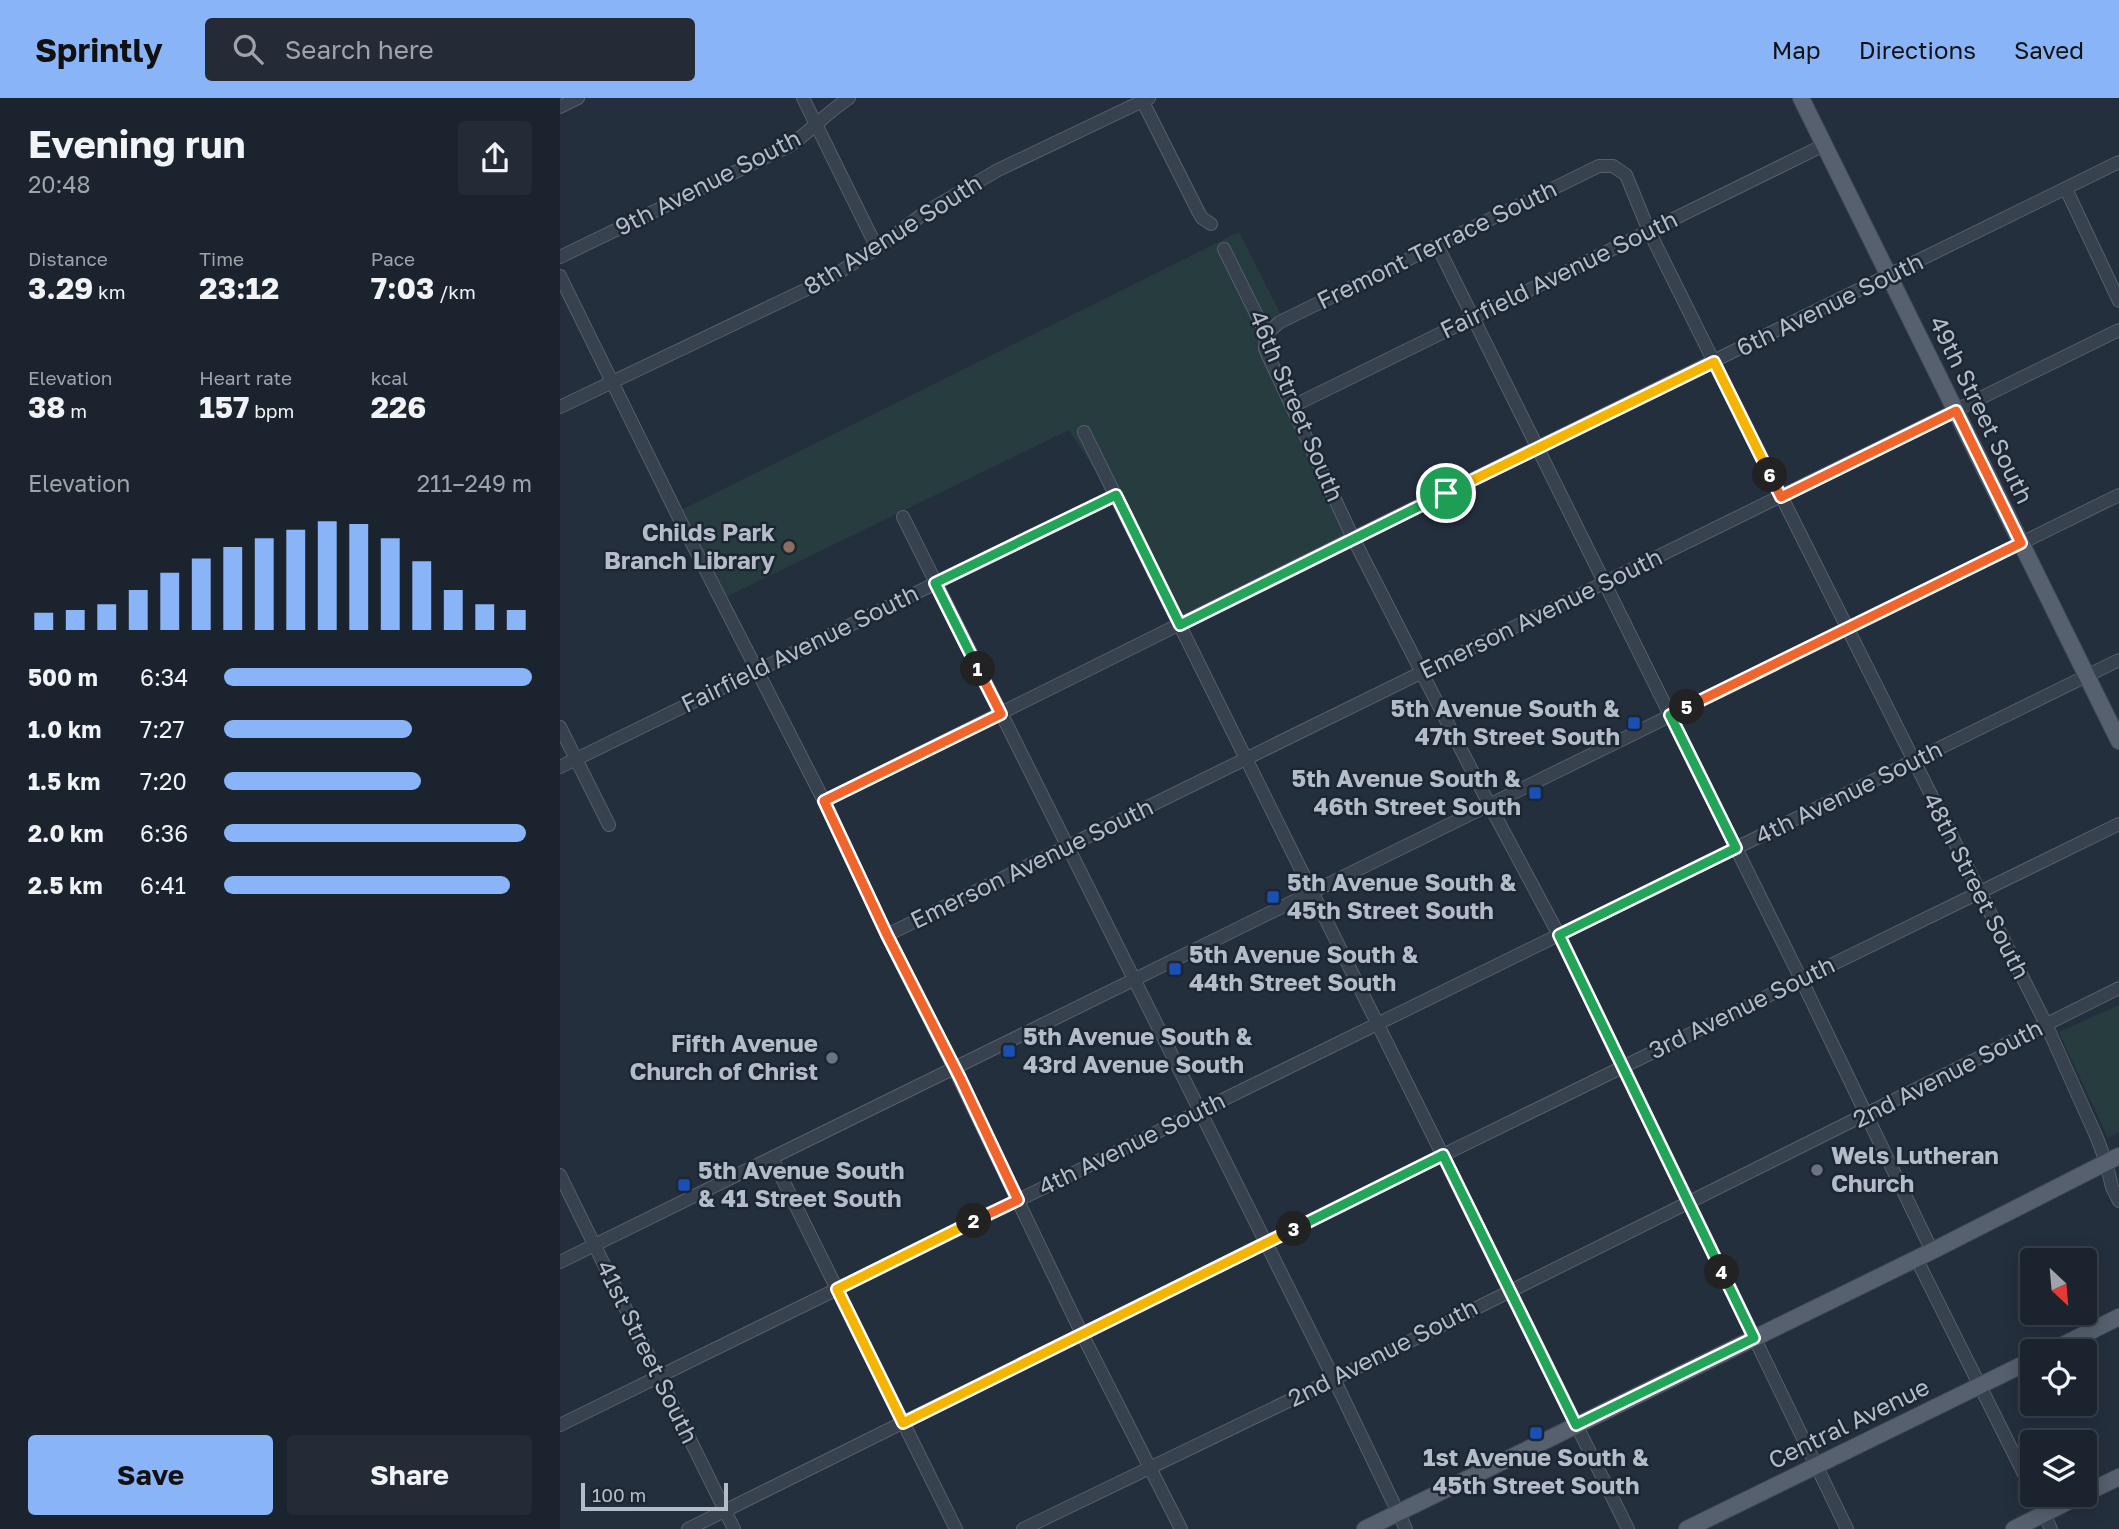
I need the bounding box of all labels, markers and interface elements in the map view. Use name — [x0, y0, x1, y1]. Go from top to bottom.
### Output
search box — [205, 18, 695, 81]
text: Sprintly — [35, 30, 163, 69]
icon: search — [229, 30, 267, 68]
text: Search here — [285, 34, 434, 65]
text: Map — [1772, 35, 1821, 64]
text: Directions — [1859, 35, 1976, 64]
text: Saved — [2014, 35, 2084, 64]
text: Evening run — [28, 121, 246, 166]
button: share — [458, 121, 532, 195]
street label: 9th Avenue South — [610, 122, 805, 241]
street label: 8th Avenue South — [798, 167, 987, 300]
text: 20:48 — [28, 170, 91, 198]
street label: Fremont Terrace South — [1312, 173, 1561, 314]
street label: Fairfield Avenue South — [1435, 204, 1682, 344]
street label: 6th Avenue South — [1731, 246, 1927, 361]
text: Distance — [28, 247, 108, 270]
text: Time — [199, 247, 244, 270]
text: Pace — [371, 247, 415, 270]
text: 3.29 — [28, 270, 93, 306]
text: 23:12 — [199, 270, 279, 306]
text: 7:03 — [371, 270, 434, 306]
text: km — [93, 280, 126, 303]
text: /km — [434, 280, 476, 303]
street label: 46th Street South — [1244, 305, 1351, 506]
street label: 49th Street South — [1924, 311, 2040, 508]
text: Elevation — [28, 366, 113, 389]
text: Heart rate — [199, 366, 292, 389]
text: kcal — [371, 366, 408, 389]
text: 38 — [28, 389, 66, 425]
text: 157 — [199, 389, 249, 425]
text: 226 — [371, 389, 426, 425]
text: m — [66, 399, 87, 422]
text: bpm — [249, 399, 294, 422]
pin: 6 — [1752, 458, 1788, 492]
pin — [1416, 463, 1476, 523]
text: 6 — [1763, 463, 1776, 486]
text: Elevation — [28, 469, 130, 497]
text: 211–249 m — [417, 469, 532, 497]
icon: arrive — [1427, 474, 1465, 512]
place label: Childs Park Branch Library — [604, 517, 776, 574]
marker: Childs Park Branch Library — [781, 539, 797, 555]
street label: Emerson Avenue South — [1414, 541, 1666, 684]
street label: Fairfield Avenue South — [676, 578, 923, 718]
pin: 1 — [960, 652, 996, 686]
text: 1 — [973, 657, 982, 680]
text: 500 m — [28, 663, 98, 691]
text: 6:34 — [140, 663, 188, 691]
pin: 5 — [1670, 690, 1704, 724]
place label: 5th Avenue South & 47th Street South — [1391, 693, 1620, 750]
text: 5 — [1681, 695, 1692, 718]
text: 1.0 km — [28, 715, 101, 743]
text: 7:27 — [140, 715, 185, 743]
marker: 5th Avenue South & 47th Street South — [1626, 715, 1642, 731]
street label: 4th Avenue South — [1750, 734, 1947, 849]
place label: 5th Avenue South & 46th Street South — [1292, 763, 1521, 820]
text: 1.5 km — [28, 767, 100, 795]
text: 7:20 — [140, 767, 187, 795]
marker: 5th Avenue South & 46th Street South — [1527, 785, 1543, 801]
street label: 48th Street South — [1918, 787, 2037, 983]
street label: Emerson Avenue South — [905, 791, 1157, 934]
text: 2.0 km — [28, 819, 104, 847]
text: 6:36 — [140, 819, 188, 847]
place label: 5th Avenue South & 45th Street South — [1287, 867, 1516, 924]
text: 2.5 km — [28, 871, 103, 899]
text: 6:41 — [140, 871, 186, 899]
marker: 5th Avenue South & 45th Street South — [1265, 889, 1281, 905]
place label: 5th Avenue South & 44th Street South — [1189, 939, 1418, 996]
street label: 3rd Avenue South — [1644, 949, 1839, 1064]
marker: 5th Avenue South & 44th Street South — [1167, 961, 1183, 977]
street label: 2nd Avenue South — [1848, 1012, 2047, 1133]
place label: 5th Avenue South & 43rd Avenue South — [1023, 1021, 1252, 1078]
place label: Fifth Avenue Church of Christ — [629, 1028, 818, 1085]
marker: 5th Avenue South & 43rd Avenue South — [1001, 1043, 1017, 1059]
marker: Fifth Avenue Church of Christ — [824, 1050, 840, 1066]
street label: 4th Avenue South — [1033, 1085, 1230, 1200]
place label: Wels Lutheran Church — [1831, 1140, 1999, 1197]
place label: 5th Avenue South & 41 Street South — [698, 1155, 904, 1212]
marker: Wels Lutheran Church — [1809, 1162, 1825, 1178]
marker: 5th Avenue South & 41 Street South — [676, 1177, 692, 1193]
pin: 2 — [956, 1204, 992, 1238]
text: 2 — [968, 1209, 979, 1232]
pin: 3 — [1276, 1212, 1312, 1246]
text: 3 — [1288, 1217, 1299, 1240]
north arrow — [2020, 1248, 2096, 1325]
map controls — [2020, 1248, 2097, 1507]
pin: 4 — [1704, 1254, 1740, 1290]
street label: 41st Street South — [591, 1255, 705, 1448]
text: 4 — [1716, 1260, 1727, 1283]
street label: 2nd Avenue South — [1283, 1291, 1482, 1412]
button: locate — [2020, 1339, 2097, 1416]
street label: Central Avenue — [1763, 1371, 1934, 1474]
marker: 1st Avenue South & 45th Street South — [1528, 1425, 1544, 1441]
button: layers — [2020, 1430, 2097, 1507]
button: Save — [28, 1435, 273, 1515]
button: Share — [287, 1435, 532, 1515]
place label: 1st Avenue South & 45th Street South — [1423, 1442, 1649, 1499]
scale bar — [581, 1480, 728, 1512]
text: 100 m — [592, 1483, 646, 1506]

